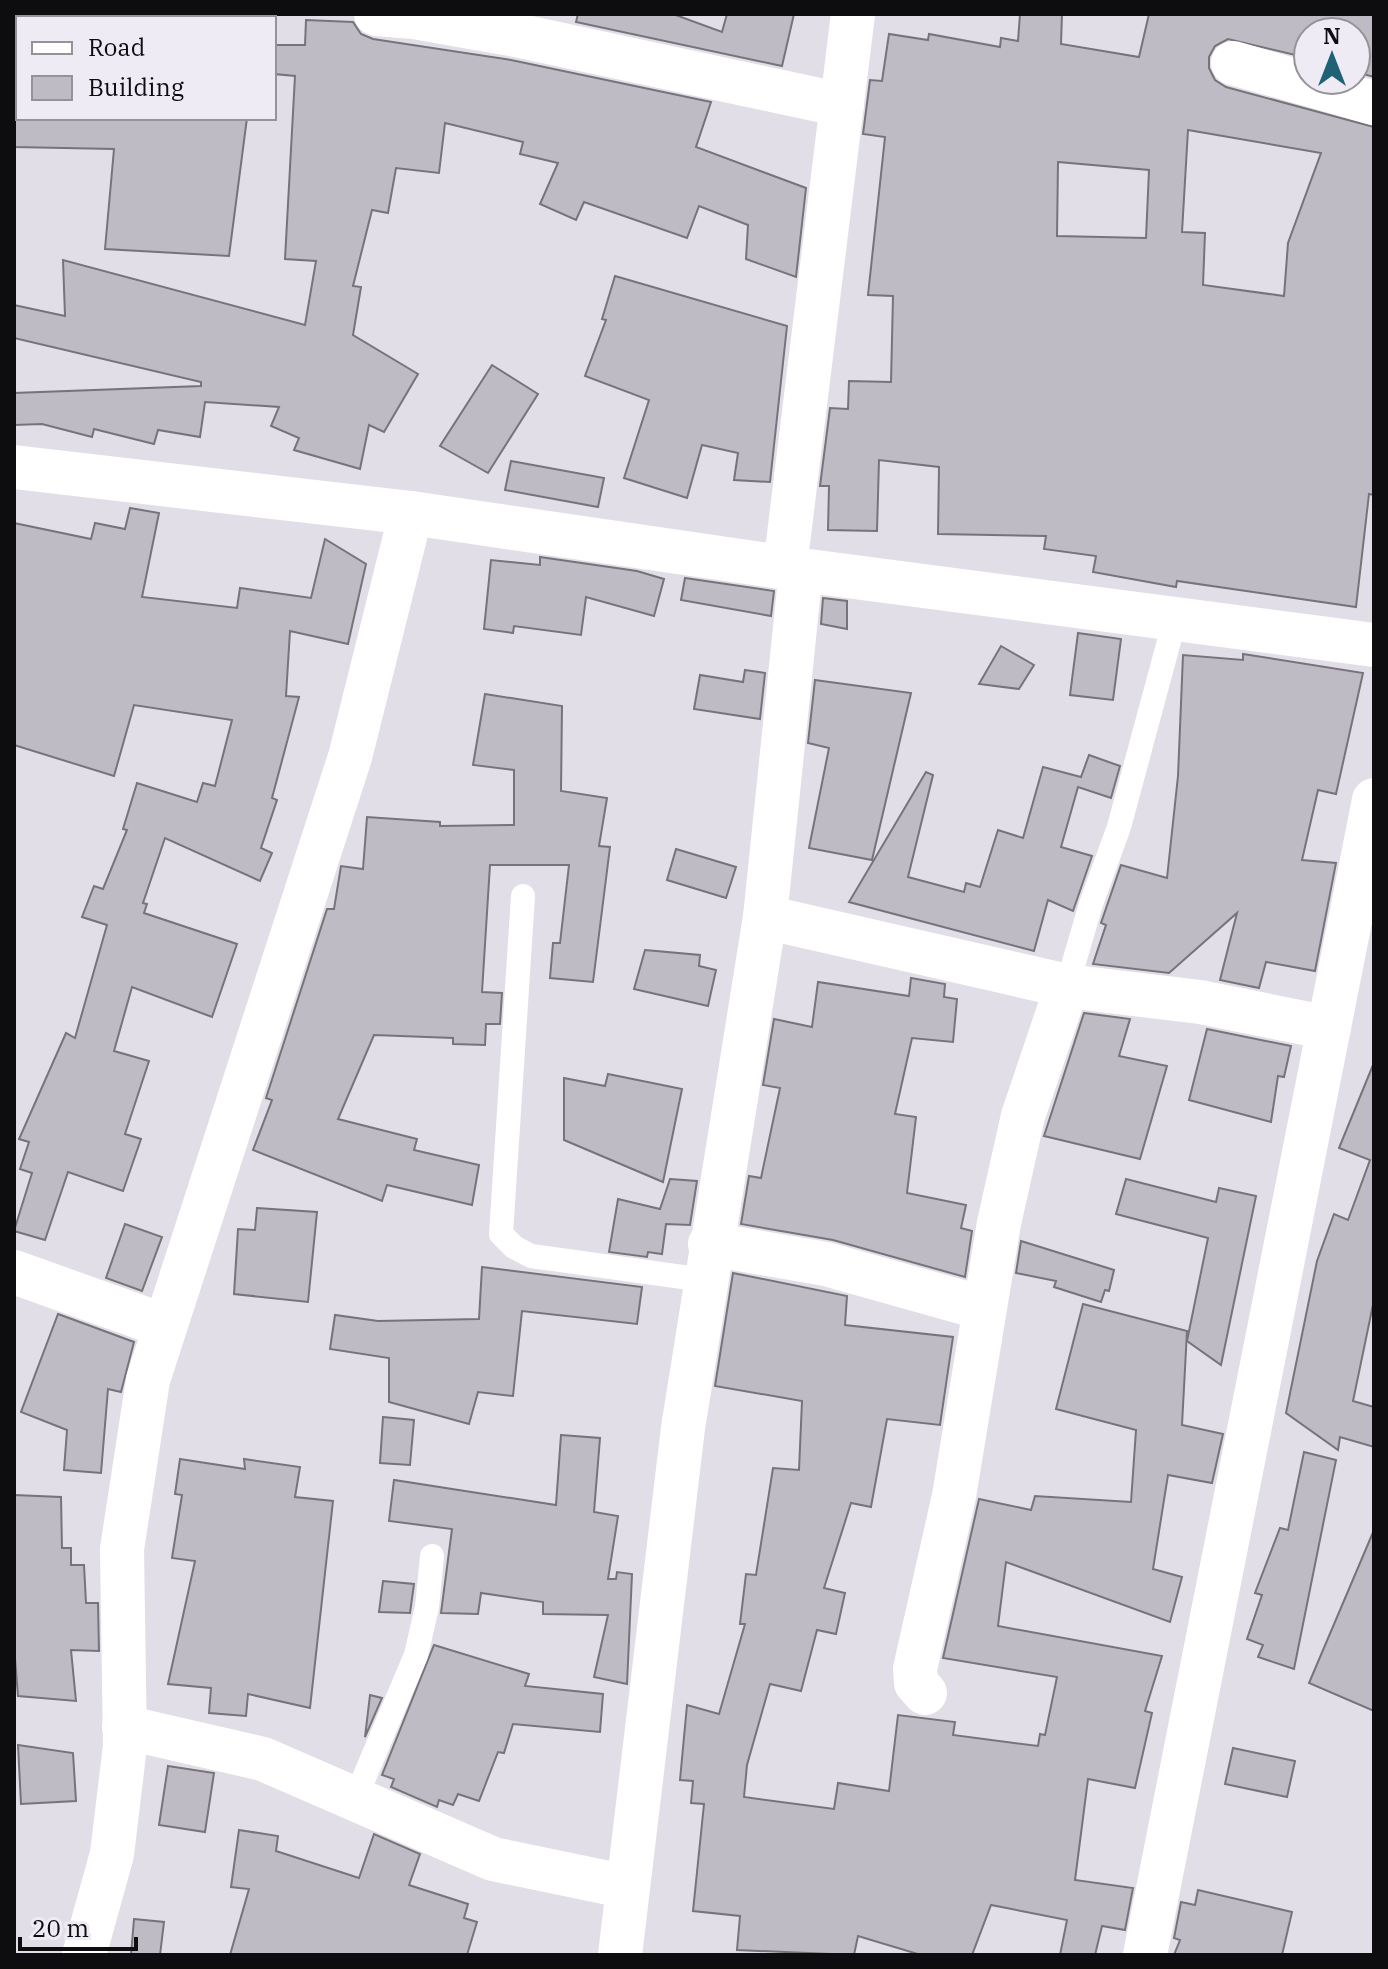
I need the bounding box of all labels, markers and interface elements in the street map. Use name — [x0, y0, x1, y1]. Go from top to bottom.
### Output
legend — [16, 16, 276, 120]
north arrow — [1292, 16, 1372, 96]
text: N — [1323, 21, 1341, 50]
text: Road — [88, 31, 145, 63]
text: Building — [88, 71, 184, 103]
scale bar — [20, 1901, 136, 1951]
text: 20 m — [32, 1912, 89, 1944]

